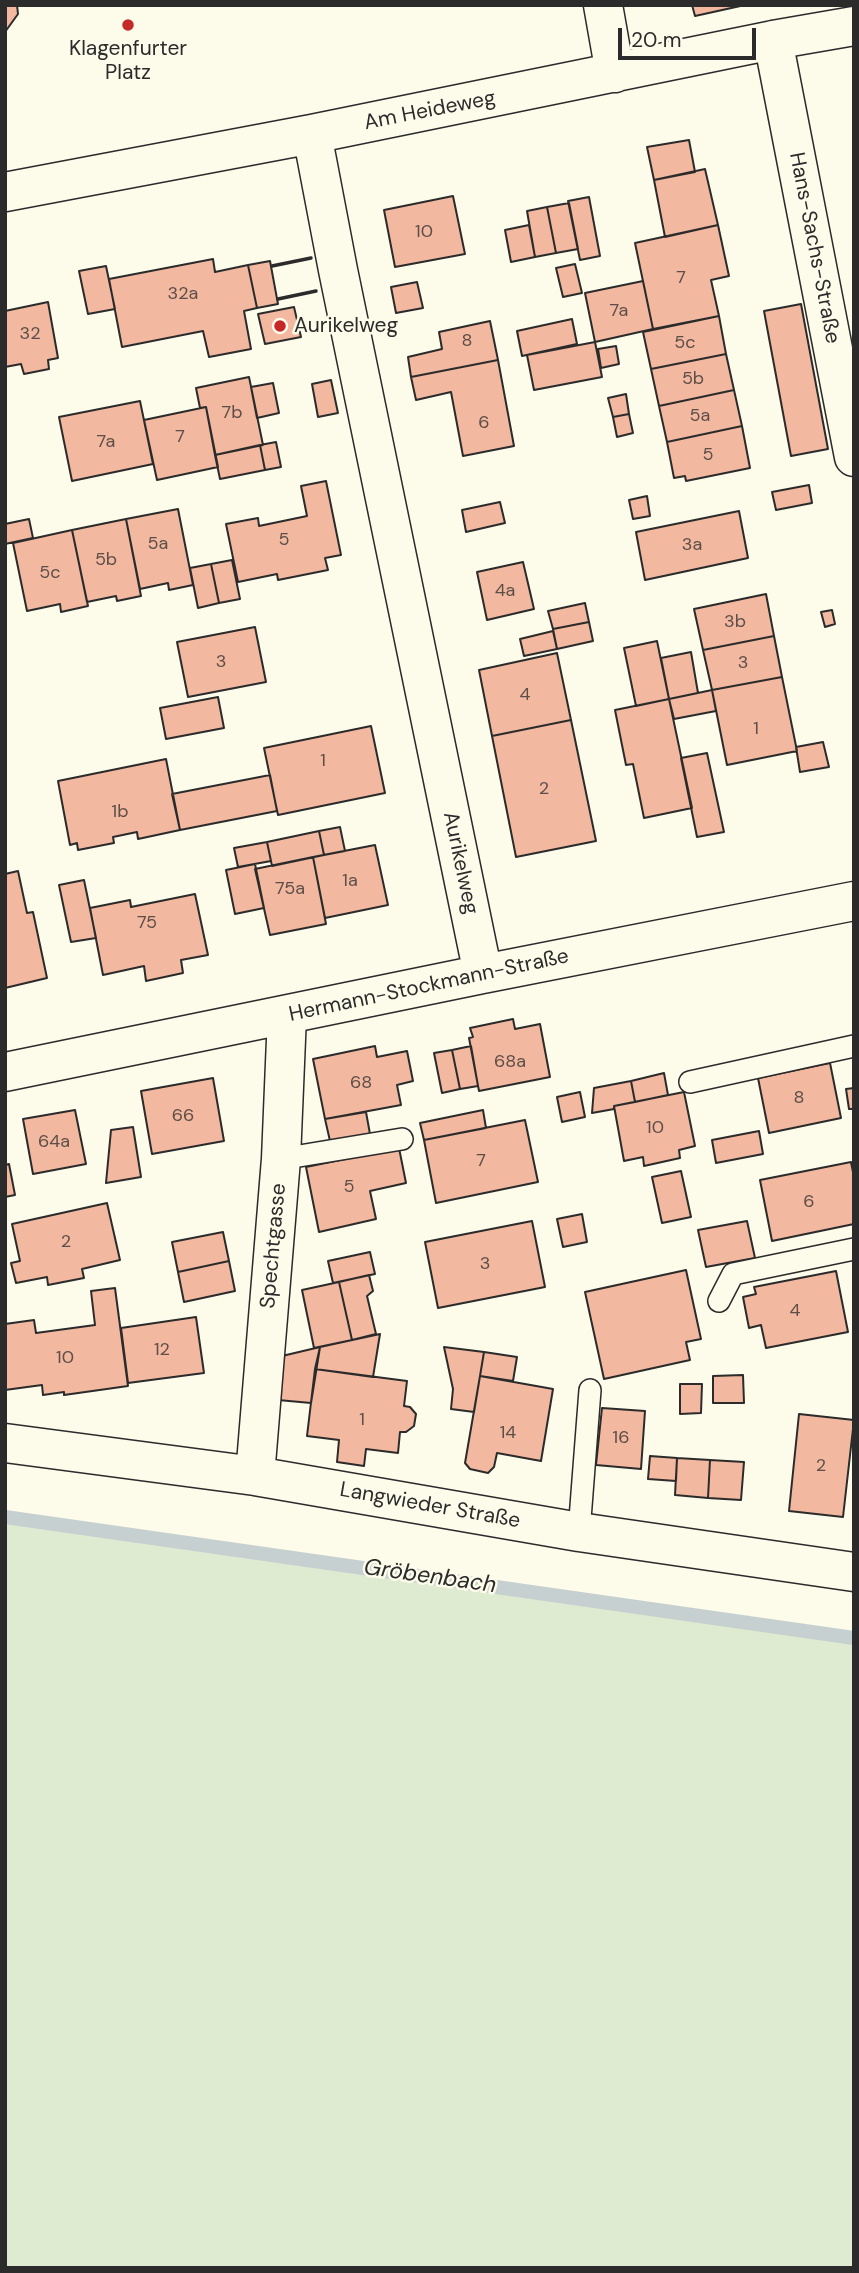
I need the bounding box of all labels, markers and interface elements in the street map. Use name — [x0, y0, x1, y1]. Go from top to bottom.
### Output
scale bar — [621, 14, 759, 58]
marker: Klagenfurter Platz — [120, 17, 136, 33]
text: 20 m — [631, 26, 682, 54]
place label: Klagenfurter Platz — [69, 36, 187, 86]
street label: Am Heideweg — [362, 86, 498, 136]
street label: Hans-Sachs-Straße — [783, 150, 845, 346]
house number: 10 — [415, 221, 433, 243]
house number: 7 — [676, 267, 686, 289]
house number: 32a — [168, 283, 198, 305]
house number: 7a — [610, 300, 628, 322]
place label: Aurikelweg — [294, 313, 398, 339]
marker: Aurikelweg — [272, 318, 288, 334]
house number: 32 — [19, 323, 41, 345]
house number: 8 — [462, 330, 472, 352]
house number: 5c — [674, 332, 696, 354]
house number: 5b — [682, 368, 704, 390]
house number: 7b — [222, 402, 242, 424]
house number: 5a — [690, 405, 710, 427]
house number: 6 — [478, 412, 490, 434]
house number: 7 — [175, 426, 185, 448]
house number: 7a — [97, 431, 115, 453]
house number: 5 — [703, 444, 713, 466]
house number: 5 — [279, 529, 289, 551]
house number: 5a — [148, 533, 168, 555]
house number: 3a — [682, 534, 702, 556]
house number: 5b — [95, 549, 117, 571]
house number: 5c — [39, 562, 61, 584]
house number: 4a — [495, 580, 515, 602]
house number: 3b — [724, 611, 746, 633]
house number: 3 — [216, 651, 226, 673]
house number: 3 — [738, 652, 748, 674]
house number: 4 — [520, 684, 530, 706]
house number: 1 — [753, 718, 759, 740]
house number: 1 — [320, 750, 326, 772]
house number: 2 — [539, 778, 549, 800]
house number: 1b — [112, 801, 128, 823]
street label: Aurikelweg — [437, 809, 483, 917]
house number: 1a — [342, 870, 358, 892]
house number: 75a — [275, 878, 305, 900]
house number: 75 — [137, 912, 157, 934]
street label: Hermann-Stockmann-Straße — [287, 944, 571, 1028]
house number: 68a — [494, 1051, 526, 1073]
house number: 68 — [350, 1072, 372, 1094]
house number: 8 — [794, 1087, 804, 1109]
house number: 66 — [172, 1105, 194, 1127]
house number: 10 — [646, 1117, 664, 1139]
house number: 64a — [38, 1131, 70, 1153]
house number: 7 — [476, 1150, 486, 1172]
house number: 5 — [344, 1176, 354, 1198]
street label: Spechtgasse — [256, 1182, 292, 1310]
house number: 6 — [803, 1191, 815, 1213]
house number: 2 — [61, 1231, 71, 1253]
house number: 3 — [480, 1253, 490, 1275]
house number: 4 — [790, 1300, 800, 1322]
house number: 12 — [154, 1339, 170, 1361]
house number: 10 — [56, 1347, 74, 1369]
house number: 1 — [359, 1409, 365, 1431]
house number: 14 — [500, 1422, 516, 1444]
house number: 16 — [613, 1427, 629, 1449]
house number: 2 — [816, 1455, 826, 1477]
street label: Langwieder Straße — [338, 1478, 522, 1534]
water label: Gröbenbach — [362, 1554, 498, 1600]

